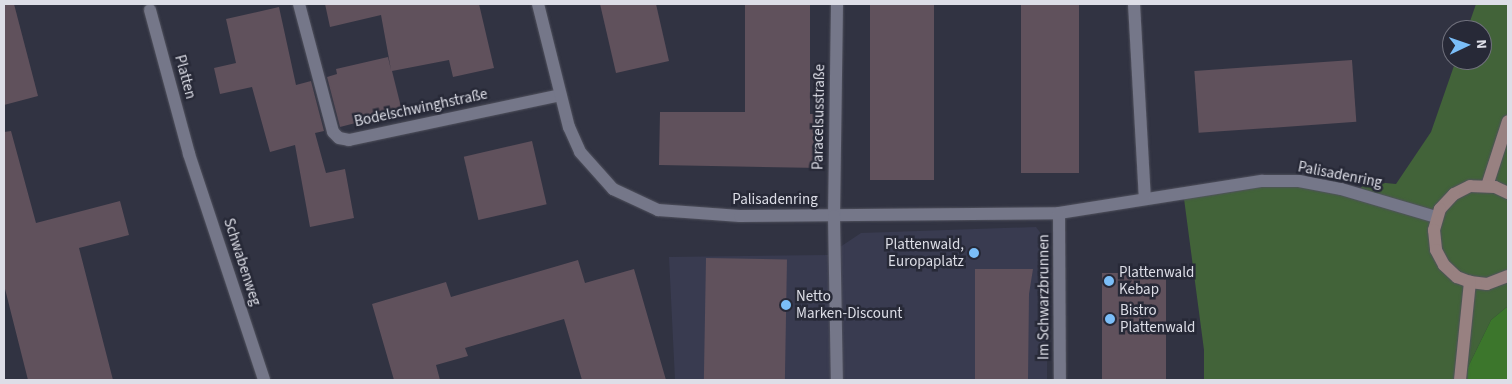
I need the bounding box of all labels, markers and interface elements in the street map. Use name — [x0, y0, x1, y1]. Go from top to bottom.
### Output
north arrow — [1442, 20, 1492, 70]
text: N — [1471, 39, 1491, 49]
street label: Platten — [170, 53, 200, 101]
street label: Paracelsusstraße — [809, 64, 829, 170]
street label: Bodelschwinghstraße — [353, 85, 489, 131]
street label: Palisadenring — [1296, 158, 1384, 192]
street label: Palisadenring — [732, 191, 818, 209]
street label: Schwabenweg — [219, 216, 265, 308]
street label: Im Schwarzbrunnen — [1035, 234, 1053, 360]
place label: Plattenwald, Europaplatz — [885, 235, 964, 270]
marker: Plattenwald, Europaplatz — [968, 247, 980, 259]
place label: Plattenwald Kebap — [1119, 263, 1194, 298]
marker: Plattenwald Kebap — [1103, 275, 1115, 287]
place label: Netto Marken-Discount — [796, 287, 902, 322]
marker: Netto Marken-Discount — [780, 299, 792, 311]
place label: Bistro Plattenwald — [1120, 301, 1195, 336]
marker: Bistro Plattenwald — [1104, 313, 1116, 325]

